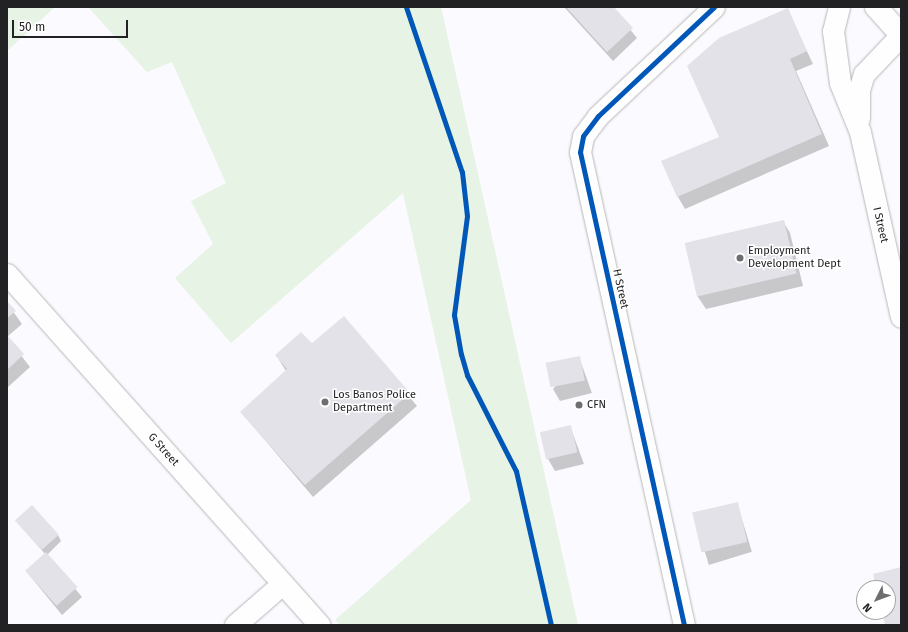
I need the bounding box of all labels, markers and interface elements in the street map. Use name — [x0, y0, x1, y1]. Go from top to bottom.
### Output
scale bar — [14, 12, 130, 38]
text: 50 m — [19, 20, 45, 34]
street label: I Street — [870, 206, 890, 244]
place label: Employment Development Dept — [748, 245, 841, 271]
marker: Employment Development Dept — [735, 253, 745, 263]
street label: H Street — [609, 268, 631, 310]
place label: Los Banos Police Department — [333, 389, 416, 415]
marker: Los Banos Police Department — [320, 397, 330, 407]
place label: CFN — [587, 398, 606, 412]
marker: CFN — [574, 400, 584, 410]
street label: G Street — [145, 431, 181, 469]
north arrow — [856, 580, 896, 620]
text: N — [860, 601, 875, 615]

